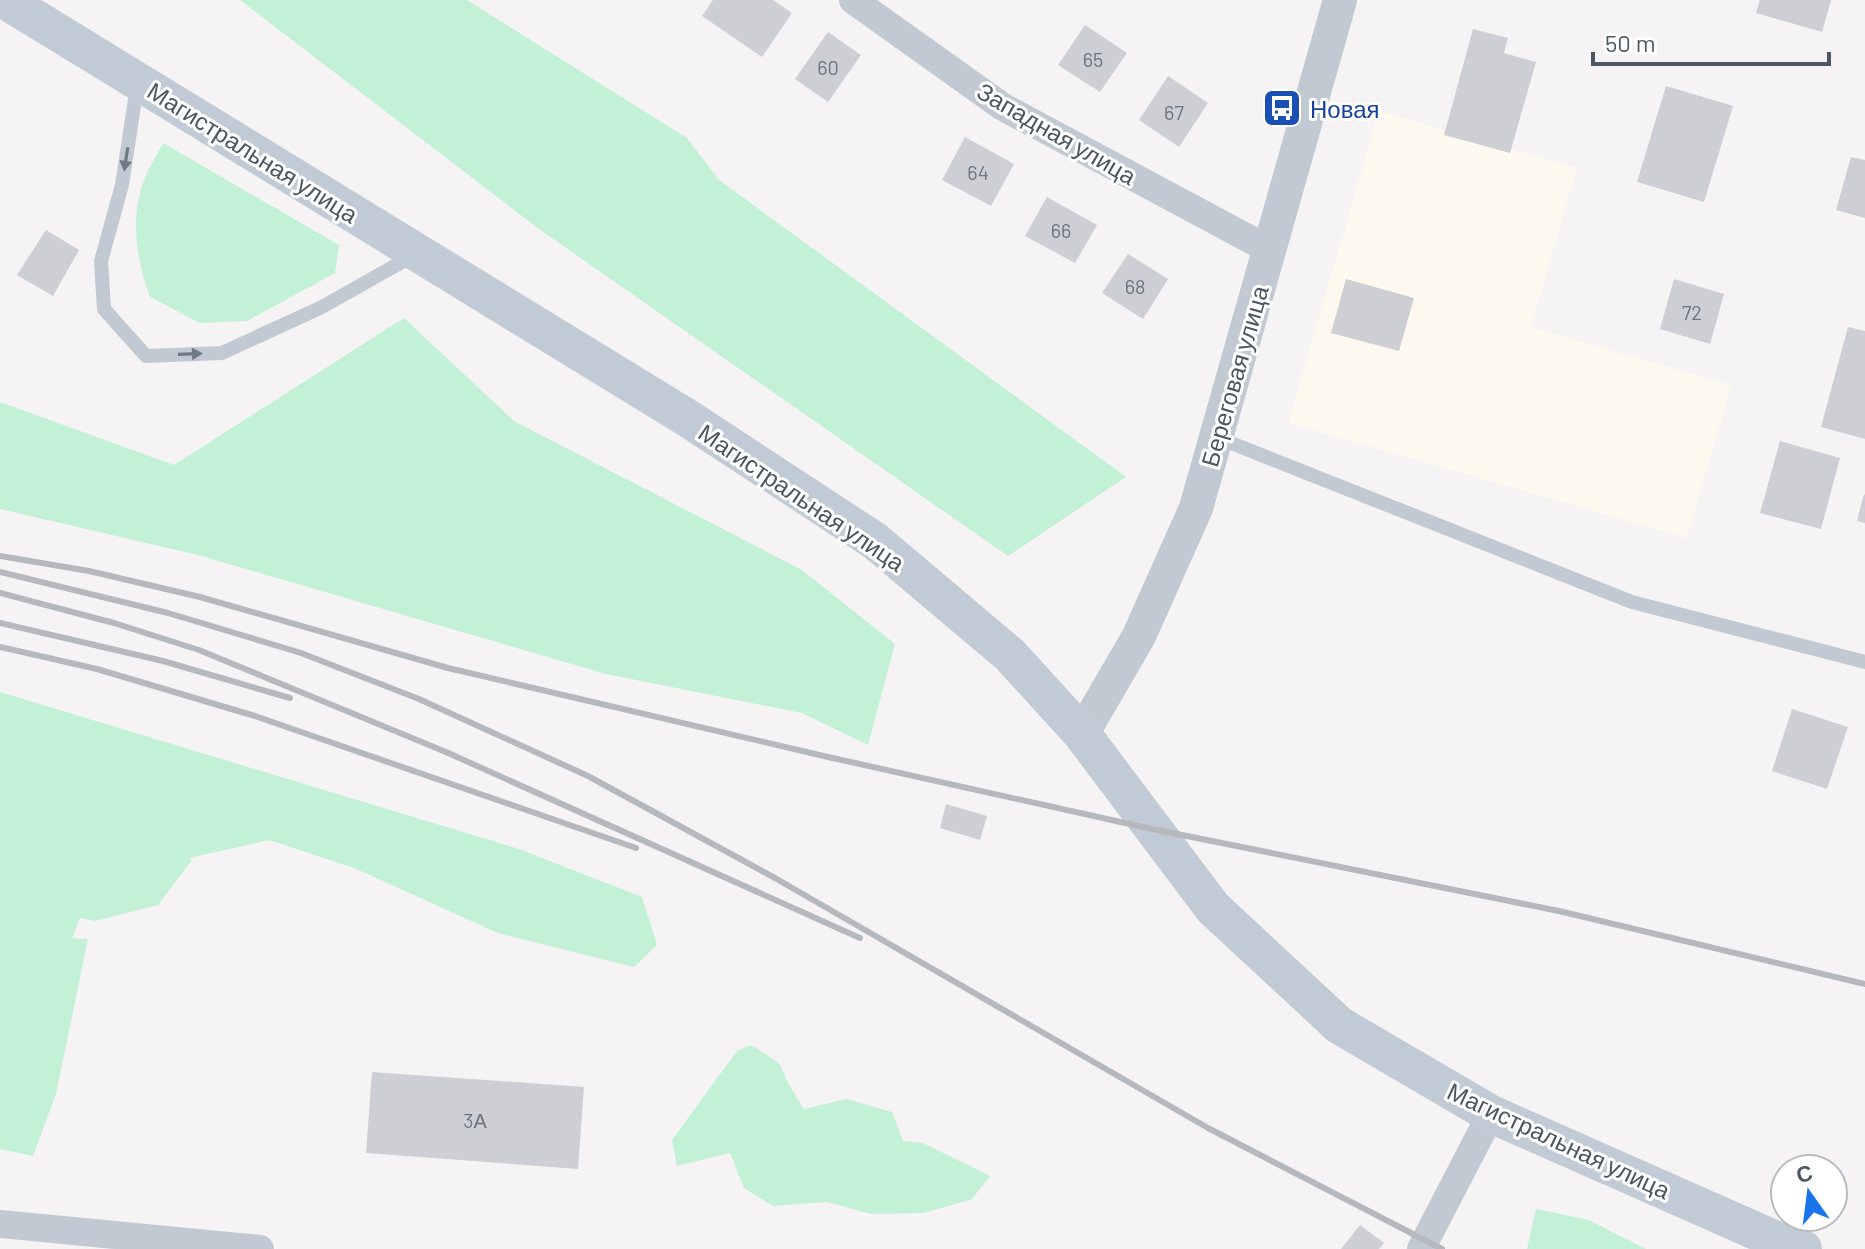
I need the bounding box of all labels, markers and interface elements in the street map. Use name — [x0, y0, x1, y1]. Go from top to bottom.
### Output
scale bar — [1593, 16, 1829, 66]
text: 50 m — [1605, 28, 1656, 57]
house number: 65 — [1083, 47, 1103, 71]
house number: 60 — [817, 55, 839, 79]
street label: Магистральная улица — [143, 75, 364, 229]
street label: Западная улица — [972, 76, 1142, 191]
bus stop icon: Новая — [1261, 87, 1303, 129]
place label: Новая — [1310, 94, 1380, 123]
house number: 67 — [1164, 100, 1184, 124]
one-way arrow — [119, 147, 132, 172]
house number: 64 — [967, 160, 989, 184]
house number: 66 — [1051, 218, 1071, 242]
house number: 68 — [1125, 274, 1145, 298]
street label: Береговая улица — [1194, 282, 1274, 470]
house number: 72 — [1682, 300, 1702, 324]
one-way arrow — [178, 347, 203, 360]
street label: Магистральная улица — [693, 417, 911, 577]
street label: Магистральная улица — [1443, 1076, 1676, 1205]
house number: 3А — [463, 1108, 487, 1132]
north arrow — [1769, 1153, 1849, 1233]
text: С — [1793, 1158, 1815, 1187]

